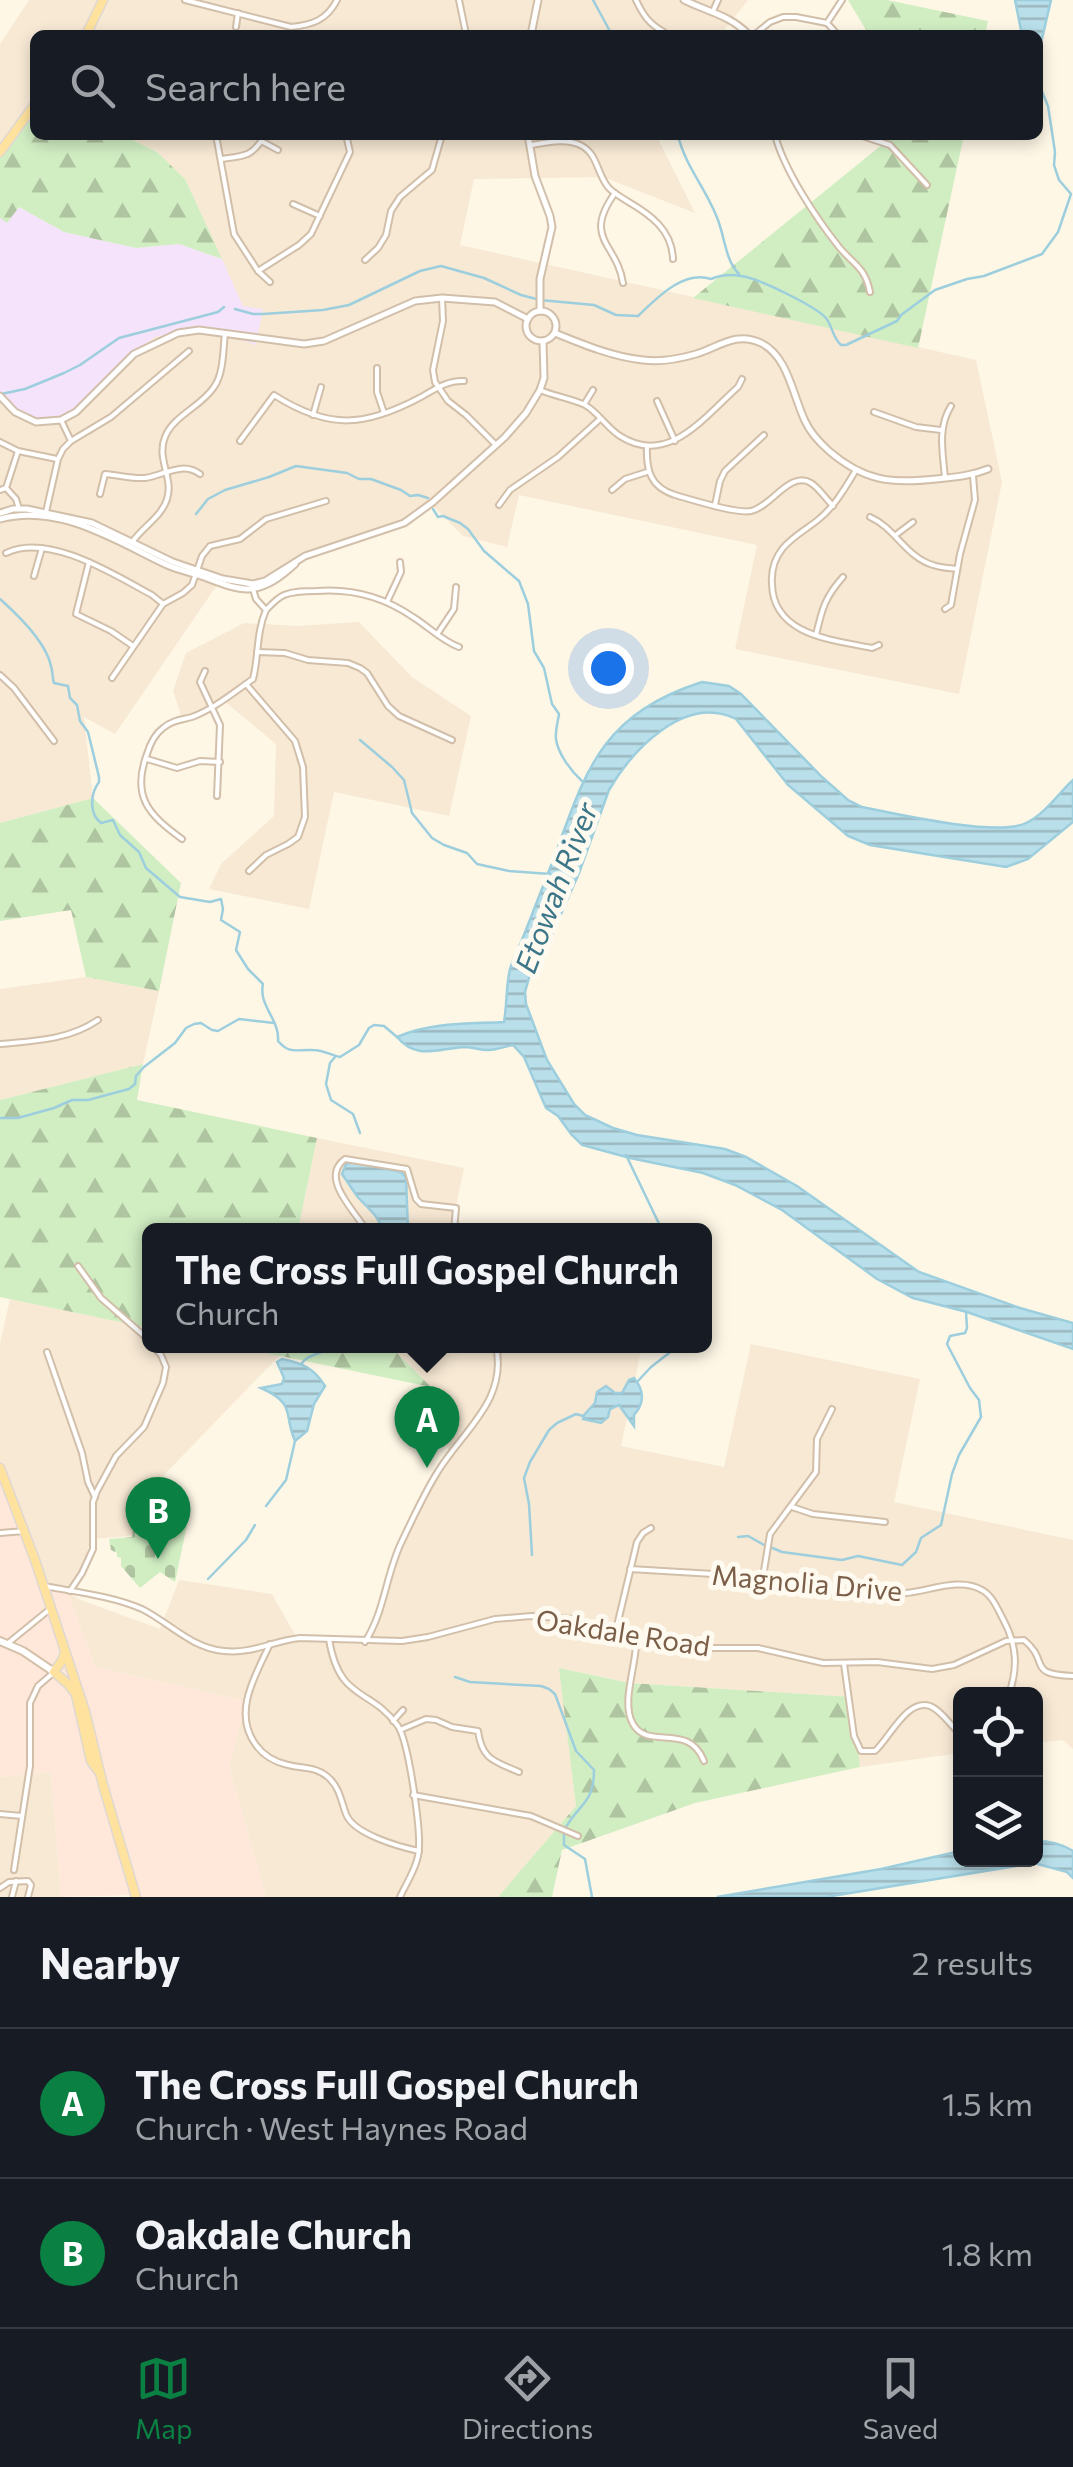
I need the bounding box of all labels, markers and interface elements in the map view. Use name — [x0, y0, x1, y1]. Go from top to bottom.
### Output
search box — [30, 30, 1043, 140]
icon: search — [65, 58, 120, 113]
text: Search here — [145, 62, 346, 109]
your location — [583, 643, 634, 694]
water label: Etowah River — [505, 796, 604, 978]
popup — [142, 1223, 712, 1353]
text: The Cross Full Gospel Church — [175, 1245, 679, 1292]
text: Church — [175, 1292, 279, 1332]
pin: A — [394, 1386, 460, 1468]
pin: B — [126, 1476, 190, 1559]
street label: Magnolia Drive — [710, 1557, 904, 1607]
street label: Oakdale Road — [534, 1601, 713, 1663]
map controls — [953, 1687, 1043, 1867]
button: locate — [953, 1687, 1043, 1777]
button: layers — [953, 1777, 1043, 1867]
text: Nearby — [40, 1936, 180, 1988]
text: 2 results — [912, 1942, 1033, 1982]
text: The Cross Full Gospel Church — [135, 2060, 639, 2107]
text: A — [61, 2083, 84, 2123]
text: 1.5 km — [942, 2083, 1033, 2123]
text: Church · West Haynes Road — [135, 2107, 528, 2147]
text: Oakdale Church — [135, 2210, 412, 2257]
text: B — [62, 2233, 83, 2273]
text: 1.8 km — [942, 2233, 1033, 2273]
text: Church — [135, 2257, 240, 2297]
tab: Map — [135, 2351, 192, 2445]
tab: Directions — [462, 2351, 593, 2445]
tab: Saved — [863, 2351, 938, 2445]

